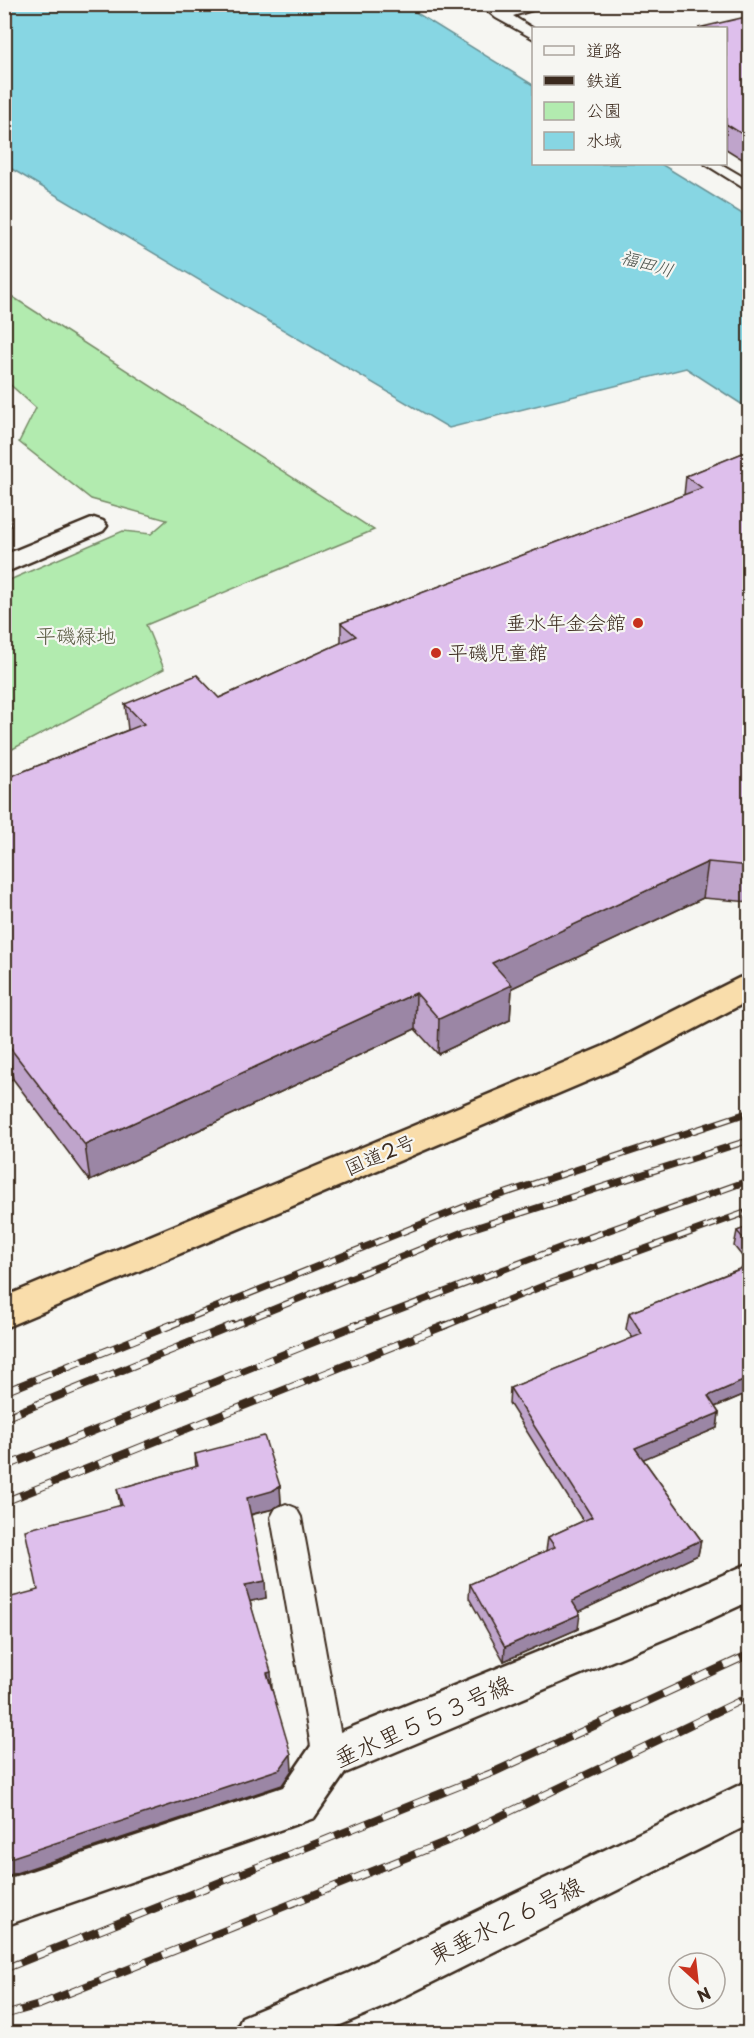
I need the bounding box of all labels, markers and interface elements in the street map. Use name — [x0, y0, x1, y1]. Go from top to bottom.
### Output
legend — [532, 27, 727, 165]
text: 道路 — [586, 36, 622, 63]
text: 鉄道 — [586, 66, 622, 93]
text: 公園 — [586, 96, 622, 123]
text: 水域 — [586, 126, 622, 153]
water label: 福田川 — [618, 242, 677, 283]
place label: 垂水年金会館 — [506, 607, 626, 637]
marker: 垂水年金会館 — [631, 616, 645, 630]
park label: 平磯緑地 — [36, 620, 116, 650]
place label: 平磯児童館 — [448, 637, 548, 667]
marker: 平磯児童館 — [429, 646, 443, 660]
street label: 国道2号 — [340, 1126, 420, 1182]
street label: 垂水里５５３号線 — [327, 1665, 517, 1776]
street label: 東垂水２６号線 — [422, 1866, 589, 1972]
north arrow — [667, 1951, 727, 2011]
text: N — [693, 1982, 715, 2009]

